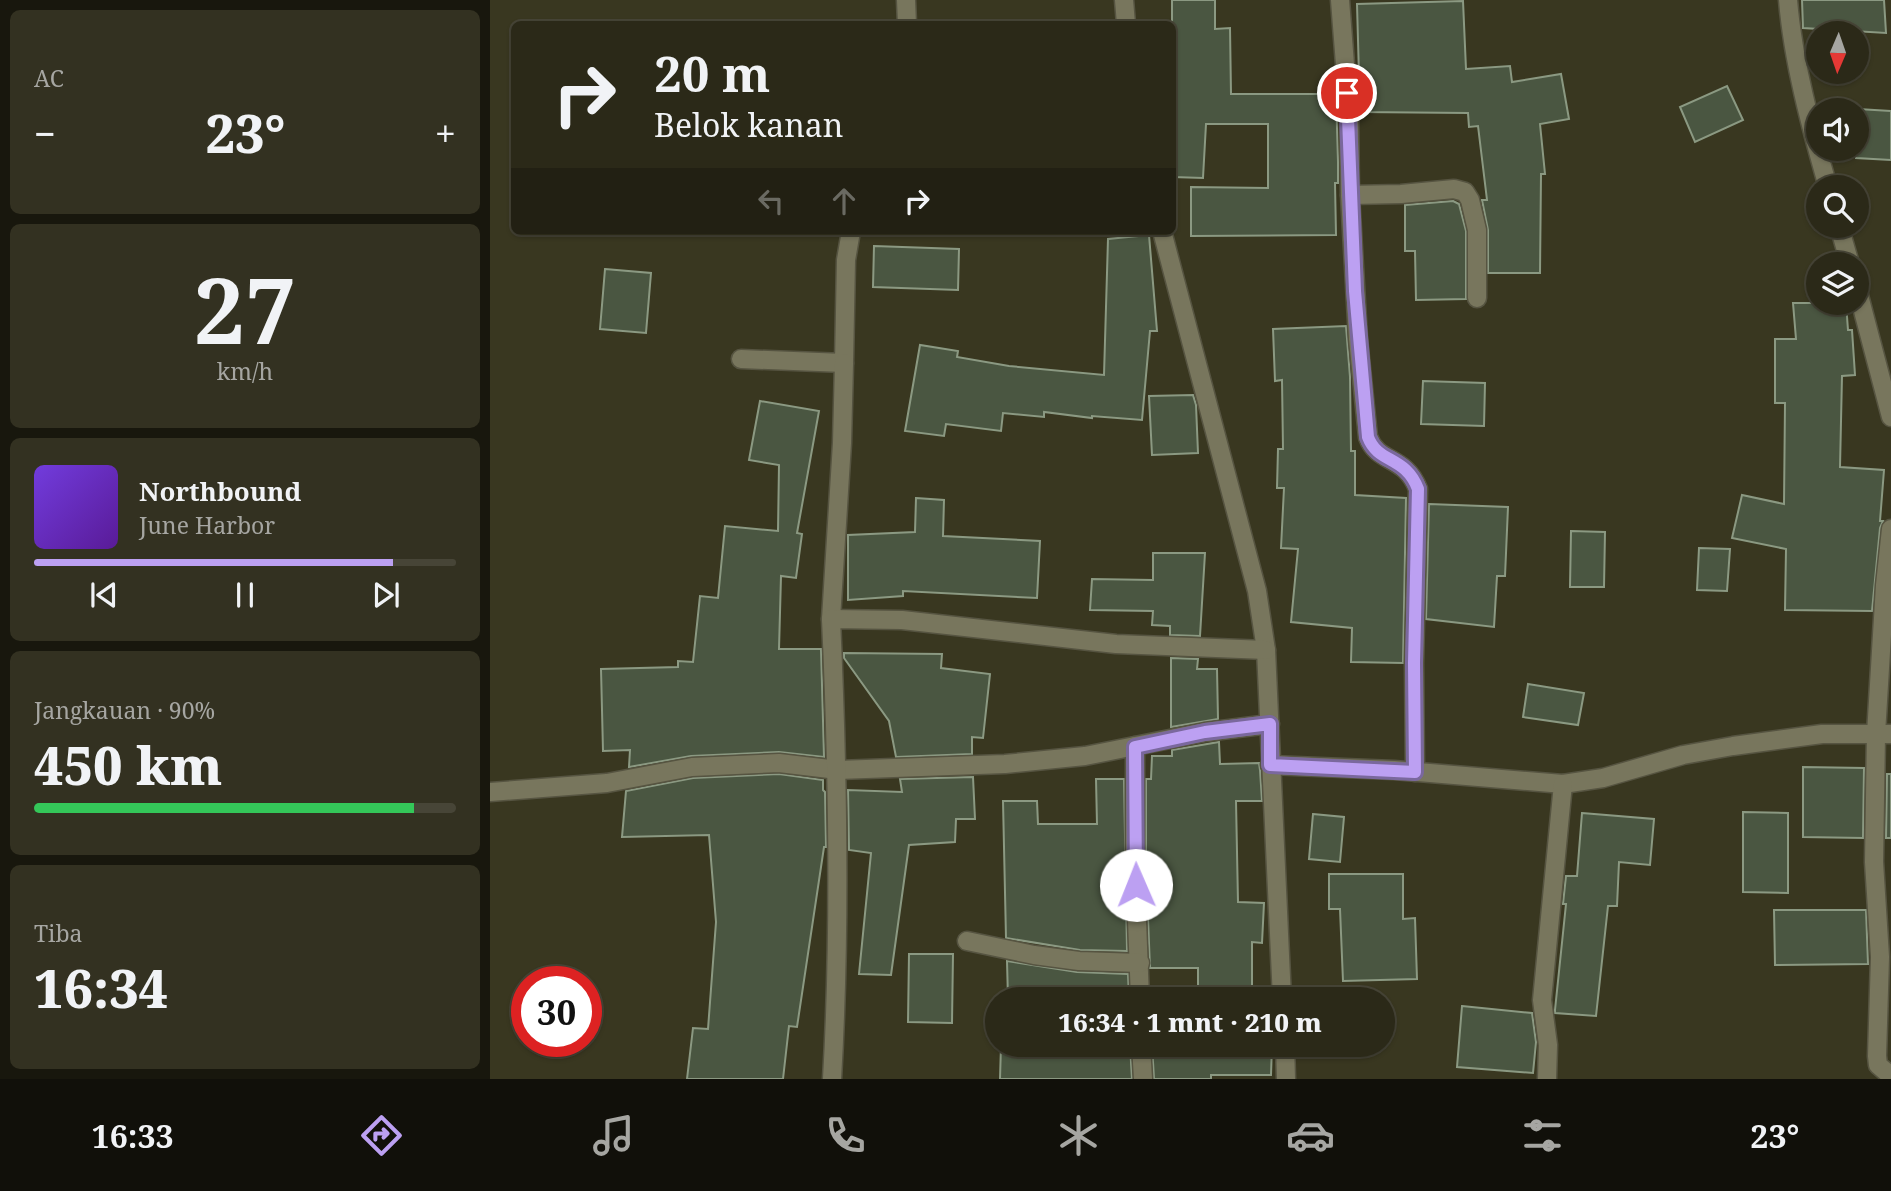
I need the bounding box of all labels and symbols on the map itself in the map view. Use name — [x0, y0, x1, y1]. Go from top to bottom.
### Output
north arrow — [1806, 21, 1869, 84]
pin — [1317, 63, 1377, 123]
position arrow — [1099, 848, 1173, 922]
speed limit sign: 30 — [511, 966, 602, 1057]

